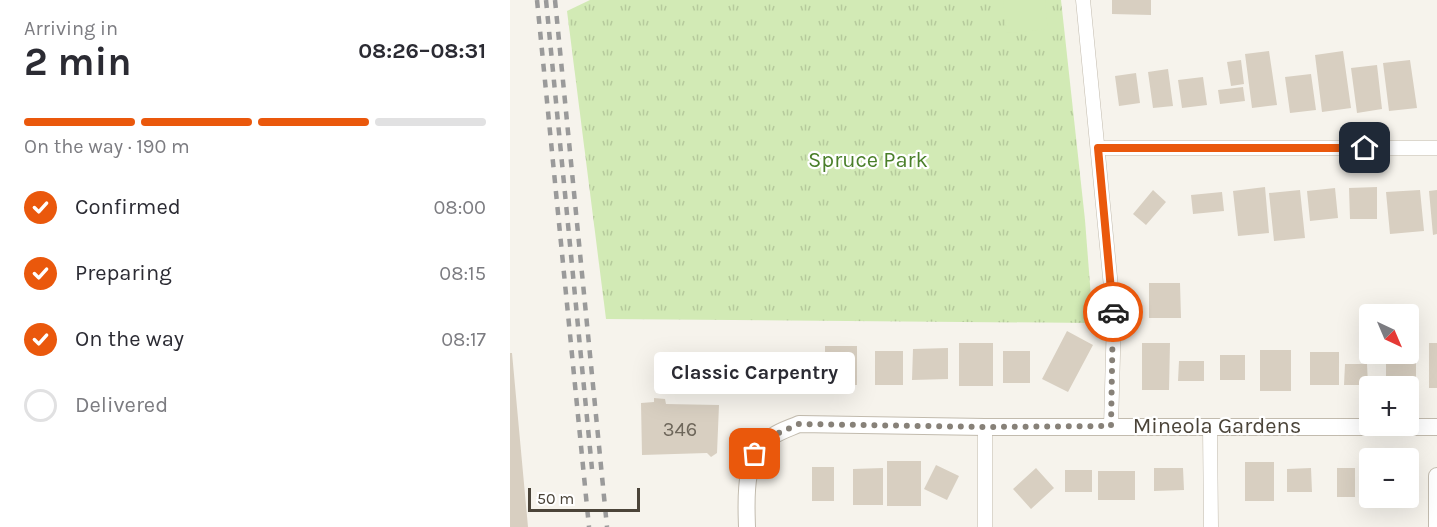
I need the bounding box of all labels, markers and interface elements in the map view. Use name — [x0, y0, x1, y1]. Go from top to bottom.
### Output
text: Arriving in — [24, 17, 118, 40]
text: 08:26–08:31 — [358, 38, 486, 64]
text: 2 min — [24, 39, 132, 85]
pin — [1339, 122, 1390, 173]
icon: home — [1348, 131, 1381, 164]
text: On the way · 190 m — [24, 135, 190, 158]
park label: Spruce Park — [808, 147, 928, 173]
icon: check — [24, 191, 57, 224]
text: Confirmed — [75, 194, 181, 220]
text: 08:00 — [433, 196, 486, 219]
icon: check — [24, 257, 57, 290]
text: Preparing — [75, 260, 172, 286]
text: 08:15 — [439, 262, 486, 285]
courier — [1083, 282, 1143, 342]
icon: car — [1097, 296, 1130, 329]
north arrow — [1359, 304, 1419, 364]
map controls — [1359, 304, 1419, 508]
icon: check — [24, 323, 57, 356]
text: On the way — [75, 326, 184, 352]
text: 08:17 — [441, 328, 486, 351]
callout: Classic Carpentry — [654, 352, 856, 394]
text: Classic Carpentry — [671, 361, 838, 384]
button: + — [1359, 376, 1419, 436]
text: Delivered — [75, 392, 168, 418]
street label: Mineola Gardens — [1133, 413, 1301, 439]
house number: 346 — [663, 418, 697, 441]
pin — [729, 428, 780, 479]
icon: bag — [738, 437, 771, 470]
button: − — [1359, 448, 1419, 508]
scale bar — [528, 485, 640, 512]
text: 50 m — [537, 489, 574, 508]

